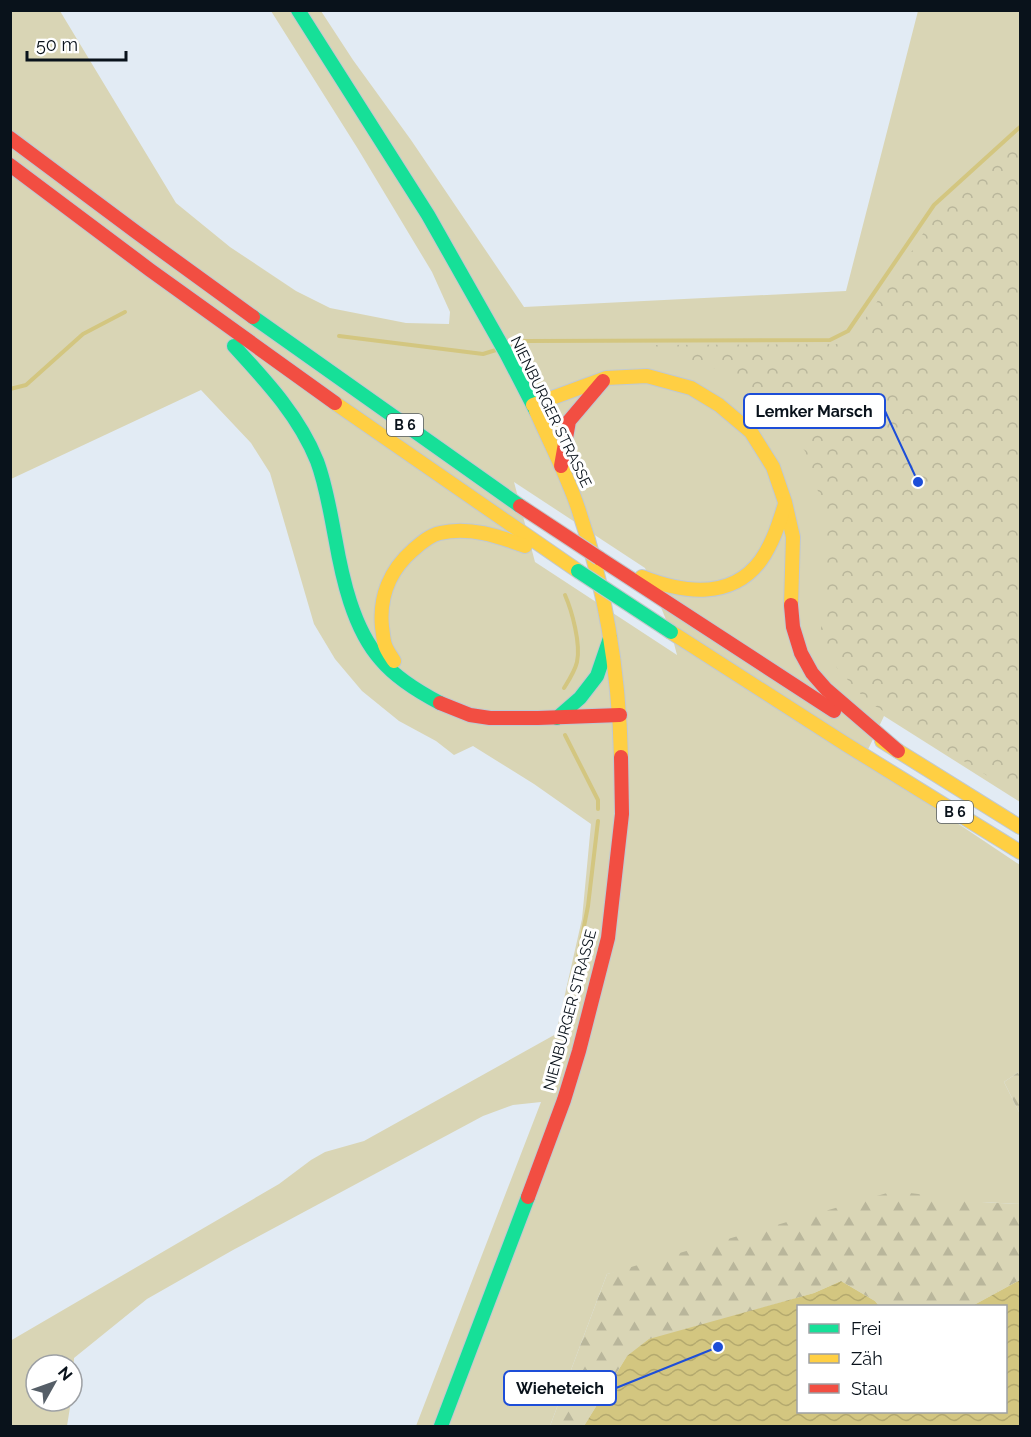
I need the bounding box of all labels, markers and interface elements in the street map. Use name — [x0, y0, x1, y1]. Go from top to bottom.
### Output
scale bar — [27, 24, 126, 62]
text: 50 m — [36, 34, 78, 55]
street label: NIENBURGER STRASSE — [507, 333, 595, 491]
callout: Lemker Marsch — [744, 394, 885, 428]
text: Lemker Marsch — [755, 402, 873, 421]
road number: B 6 — [387, 414, 423, 436]
road number: B 6 — [937, 801, 973, 823]
street label: NIENBURGER STRASSE — [540, 928, 600, 1092]
legend — [797, 1305, 1007, 1413]
text: Frei — [851, 1318, 881, 1339]
text: Zäh — [851, 1348, 883, 1369]
north arrow — [24, 1353, 84, 1413]
text: N — [54, 1363, 76, 1384]
callout: Wieheteich — [504, 1371, 616, 1405]
text: Stau — [851, 1378, 888, 1399]
text: Wieheteich — [516, 1379, 604, 1398]

